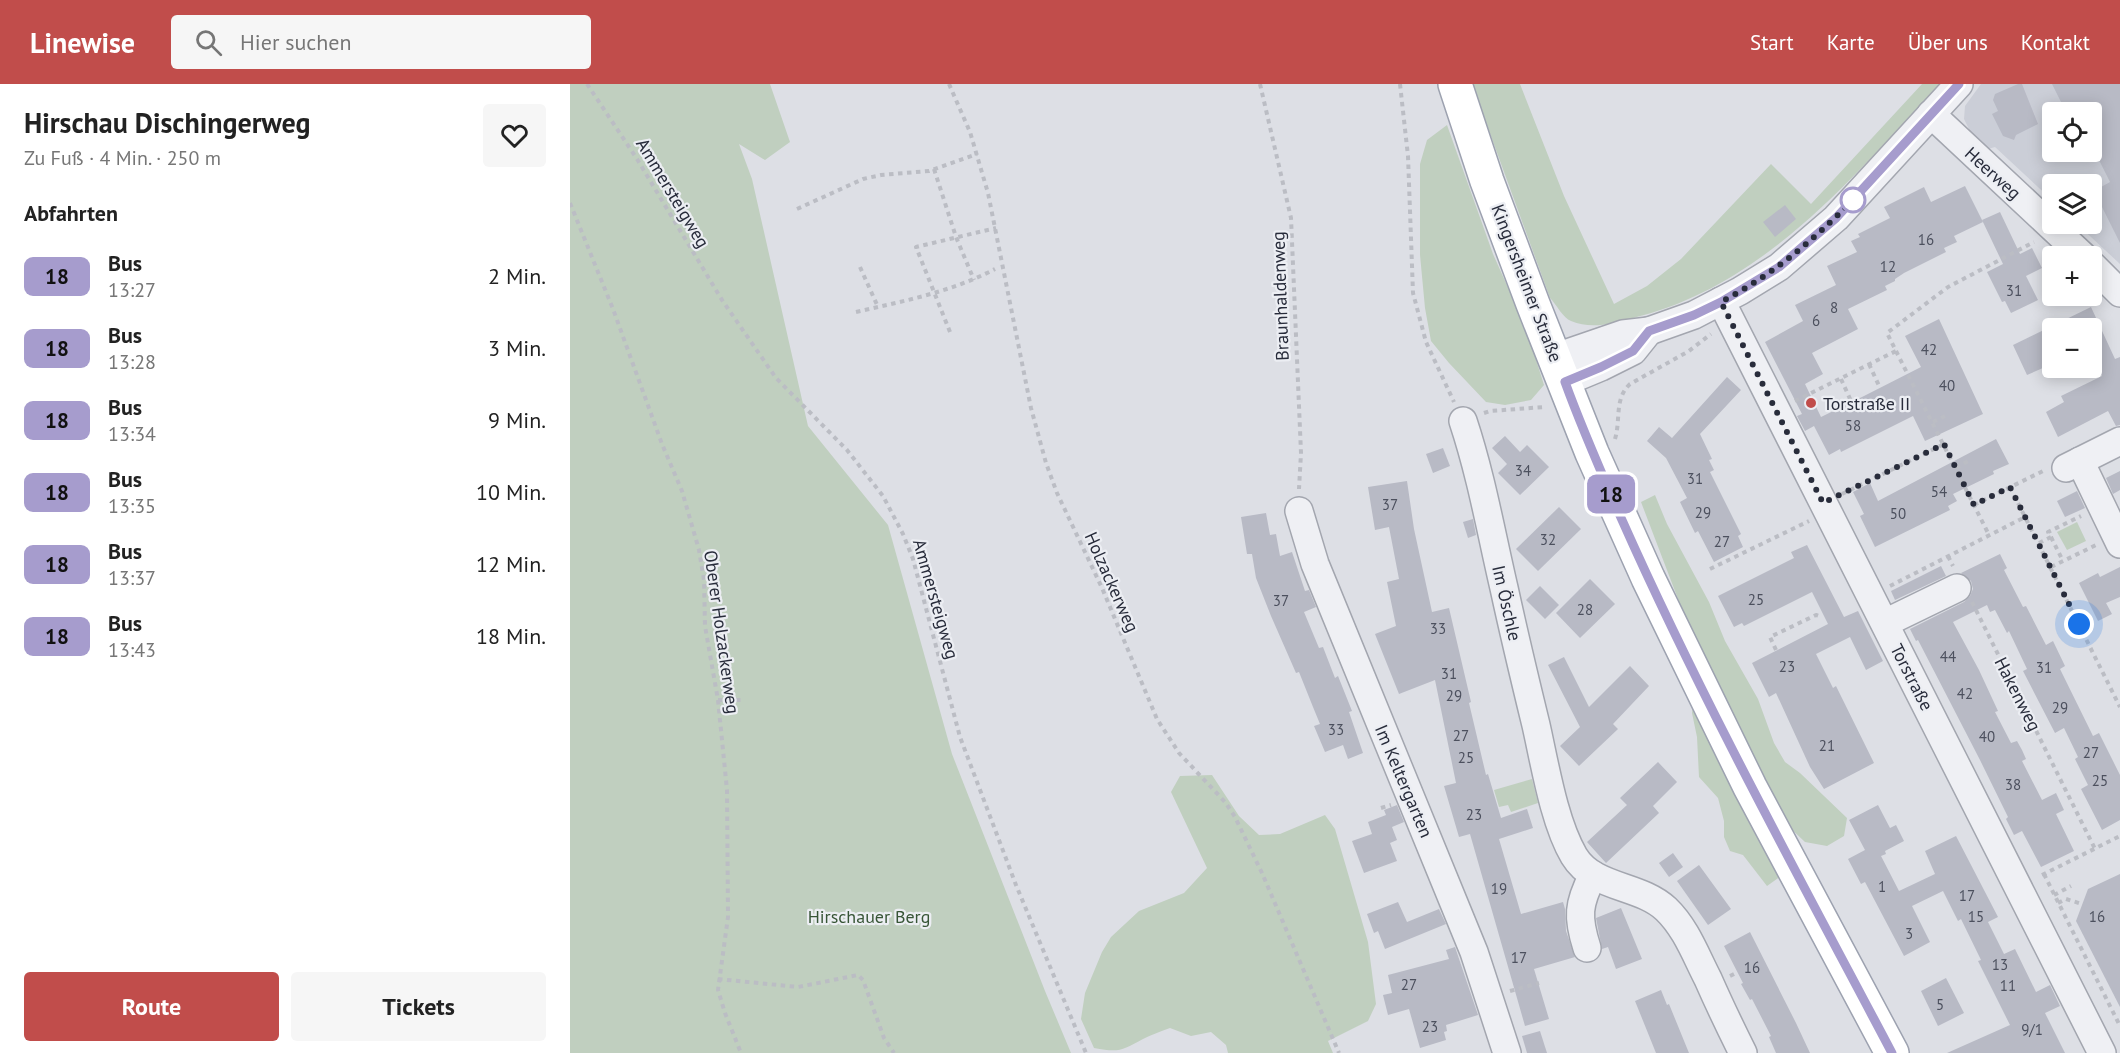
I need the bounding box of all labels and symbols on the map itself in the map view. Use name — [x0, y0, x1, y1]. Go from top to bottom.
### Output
street label: Ammersteigweg — [631, 134, 715, 252]
street label: Heerweg — [1960, 142, 2026, 204]
unlabelled marker — [1840, 187, 1866, 213]
street label: Kingersheimer Straße — [1486, 201, 1568, 365]
house number: 16 — [1918, 230, 1934, 249]
street label: Braunhaldenweg — [1266, 231, 1294, 361]
house number: 12 — [1880, 257, 1896, 276]
house number: 31 — [2006, 281, 2022, 300]
house number: 8 — [1830, 298, 1838, 317]
house number: 6 — [1812, 311, 1820, 330]
house number: 42 — [1921, 340, 1937, 359]
house number: 40 — [1939, 376, 1955, 395]
place label: Torstraße II — [1823, 392, 1910, 415]
marker: Torstraße II — [1804, 396, 1818, 410]
house number: 58 — [1845, 416, 1861, 435]
house number: 34 — [1515, 461, 1531, 480]
house number: 31 — [1687, 469, 1703, 488]
line badge: 18 — [1584, 474, 1638, 514]
house number: 54 — [1931, 482, 1947, 501]
house number: 37 — [1382, 495, 1398, 514]
house number: 29 — [1695, 503, 1711, 522]
house number: 50 — [1890, 504, 1906, 523]
street label: Holzackerweg — [1080, 528, 1144, 636]
house number: 32 — [1540, 530, 1556, 549]
house number: 27 — [1714, 532, 1730, 551]
street label: Ammersteigweg — [908, 536, 964, 662]
street label: Oberer Holzackerweg — [699, 549, 745, 715]
street label: Im Öschle — [1487, 563, 1527, 643]
house number: 25 — [1748, 590, 1764, 609]
house number: 37 — [1273, 591, 1289, 610]
house number: 28 — [1577, 600, 1593, 619]
your location — [2064, 609, 2094, 639]
house number: 33 — [1430, 619, 1446, 638]
street label: Torstraße — [1885, 640, 1939, 714]
house number: 44 — [1940, 647, 1956, 666]
street label: Hakenweg — [1990, 653, 2046, 735]
house number: 23 — [1779, 657, 1795, 676]
house number: 31 — [2036, 658, 2052, 677]
house number: 31 — [1441, 664, 1457, 683]
house number: 42 — [1957, 684, 1973, 703]
house number: 29 — [1446, 686, 1462, 705]
house number: 29 — [2052, 698, 2068, 717]
house number: 33 — [1328, 720, 1344, 739]
street label: Im Keltergarten — [1370, 721, 1438, 841]
house number: 27 — [1453, 726, 1469, 745]
house number: 40 — [1979, 727, 1995, 746]
house number: 21 — [1819, 736, 1835, 755]
house number: 27 — [2083, 743, 2099, 762]
house number: 25 — [1458, 748, 1474, 767]
house number: 25 — [2092, 771, 2108, 790]
house number: 38 — [2005, 775, 2021, 794]
house number: 23 — [1466, 805, 1482, 824]
house number: 1 — [1878, 877, 1886, 896]
house number: 19 — [1491, 879, 1507, 898]
house number: 17 — [1959, 886, 1975, 905]
park label: Hirschauer Berg — [808, 905, 930, 928]
house number: 15 — [1968, 907, 1984, 926]
house number: 16 — [2089, 907, 2105, 926]
house number: 3 — [1905, 924, 1913, 943]
house number: 17 — [1511, 948, 1527, 967]
house number: 13 — [1992, 955, 2008, 974]
house number: 16 — [1744, 958, 1760, 977]
house number: 27 — [1401, 975, 1417, 994]
house number: 11 — [2000, 976, 2016, 995]
house number: 5 — [1936, 995, 1944, 1014]
house number: 23 — [1422, 1017, 1438, 1036]
house number: 9/1 — [2021, 1020, 2043, 1039]

